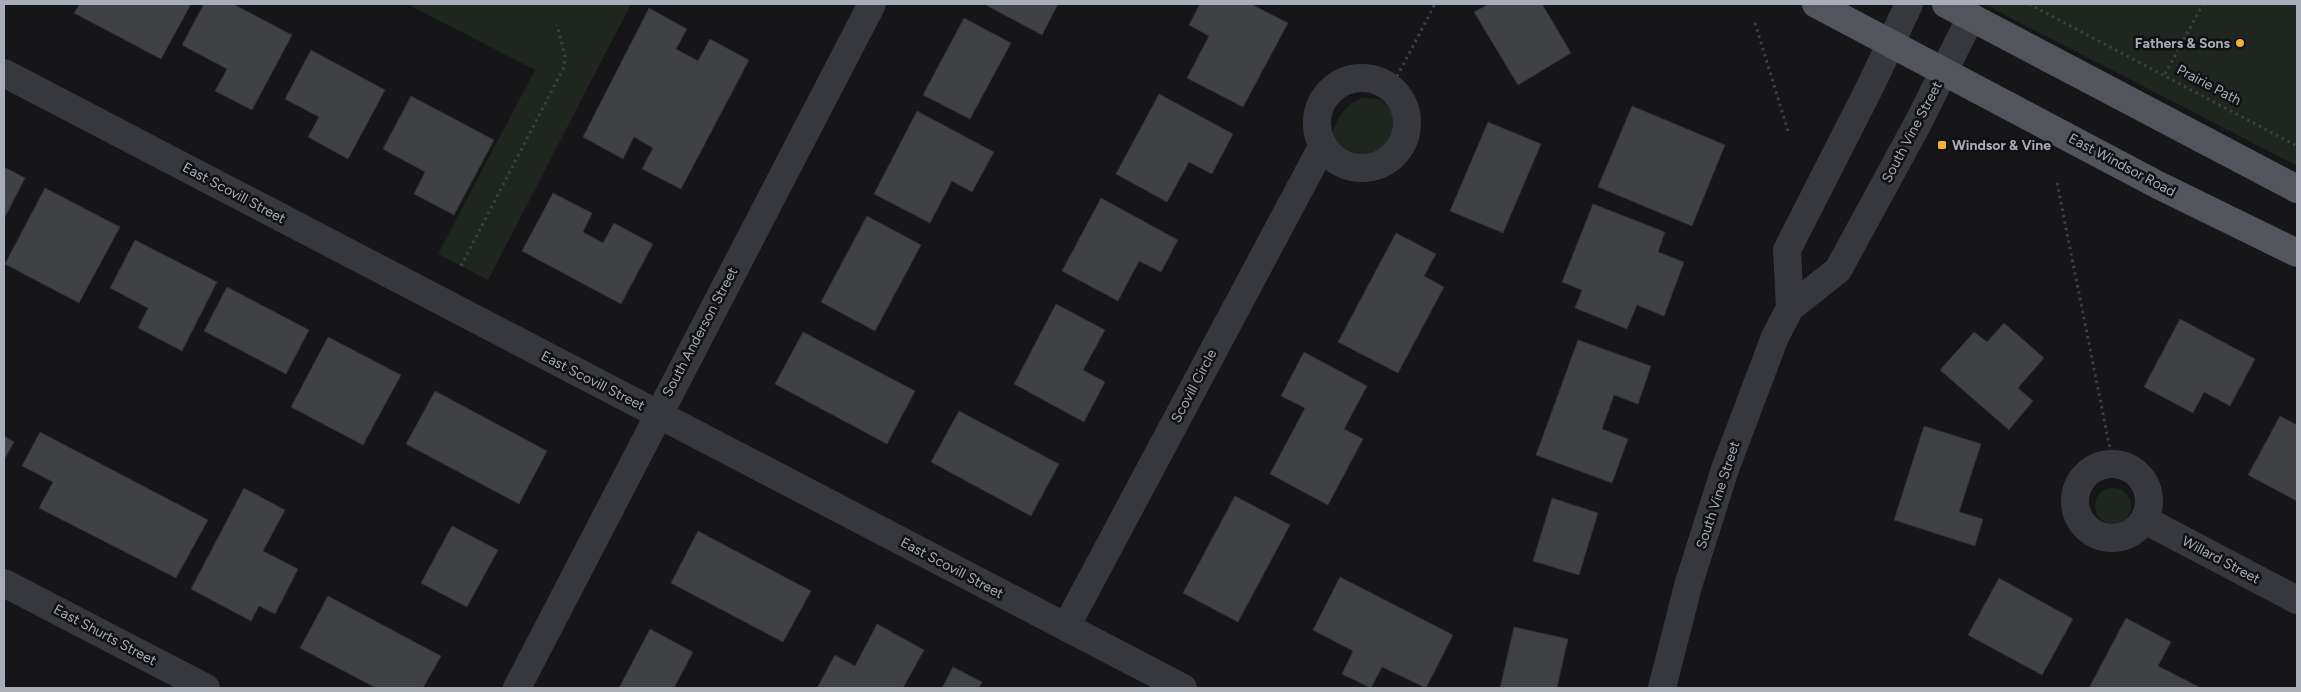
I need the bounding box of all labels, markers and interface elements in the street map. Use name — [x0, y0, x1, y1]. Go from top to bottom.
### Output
place label: Fathers & Sons — [2135, 35, 2230, 52]
marker: Fathers & Sons — [2234, 37, 2246, 49]
street label: Prairie Path — [2174, 61, 2244, 109]
street label: South Vine Street — [1878, 78, 1946, 186]
street label: East Windsor Road — [2066, 130, 2178, 200]
place label: Windsor & Vine — [1952, 137, 2051, 154]
marker: Windsor & Vine — [1936, 139, 1948, 151]
street label: East Scovill Street — [180, 159, 288, 227]
street label: South Anderson Street — [659, 264, 741, 400]
street label: Scovill Circle — [1168, 346, 1221, 426]
street label: East Scovill Street — [538, 348, 648, 414]
street label: South Vine Street — [1693, 439, 1743, 551]
street label: Willard Street — [2179, 532, 2263, 588]
street label: East Scovill Street — [898, 534, 1006, 602]
street label: East Shurts Street — [51, 601, 159, 669]

